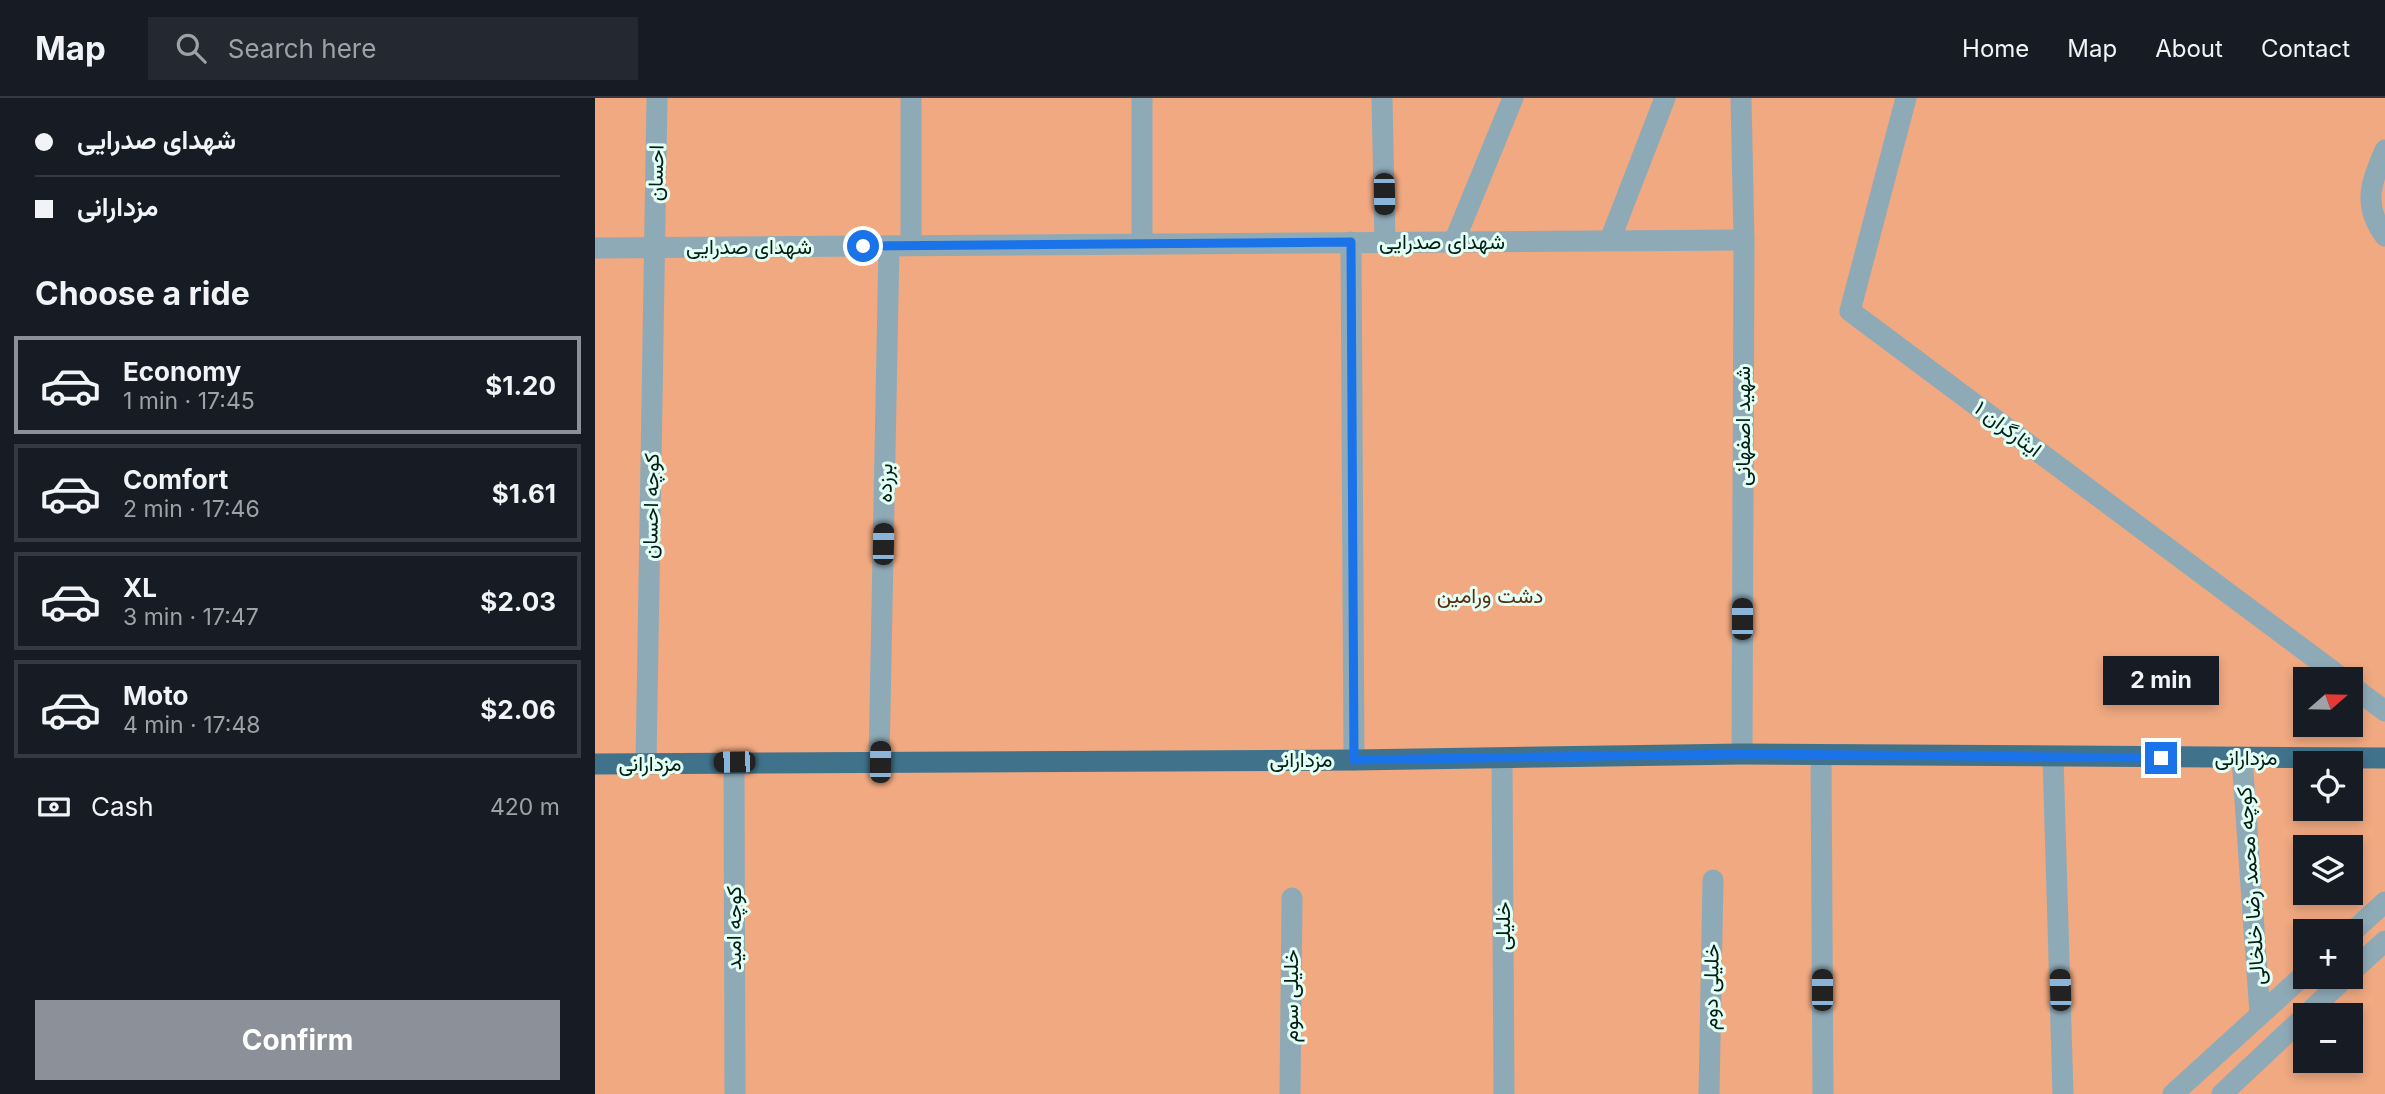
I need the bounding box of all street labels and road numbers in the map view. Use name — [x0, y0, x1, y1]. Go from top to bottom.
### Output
street label: احسان — [643, 145, 668, 201]
street label: شهدای صدرایی — [1379, 229, 1505, 255]
street label: شهدای صدرایی — [686, 234, 812, 260]
street label: شهید اصفهانی — [1730, 366, 1756, 486]
street label: ایثارگران ۱ — [1969, 395, 2047, 463]
street label: کوچه احسان — [637, 453, 666, 559]
street label: برزده — [872, 463, 898, 503]
street label: مزدارانی — [2215, 745, 2277, 771]
street label: مزدارانی — [1270, 747, 1332, 773]
street label: مزدارانی — [619, 751, 681, 777]
street label: کوچه محمد رضا خلخالی — [2231, 786, 2272, 986]
street label: کوچه امید — [721, 886, 748, 970]
street label: خلیلی — [1490, 902, 1515, 950]
street label: خلیلی دوم — [1697, 944, 1726, 1030]
street label: خلیلی سوم — [1278, 950, 1305, 1042]

